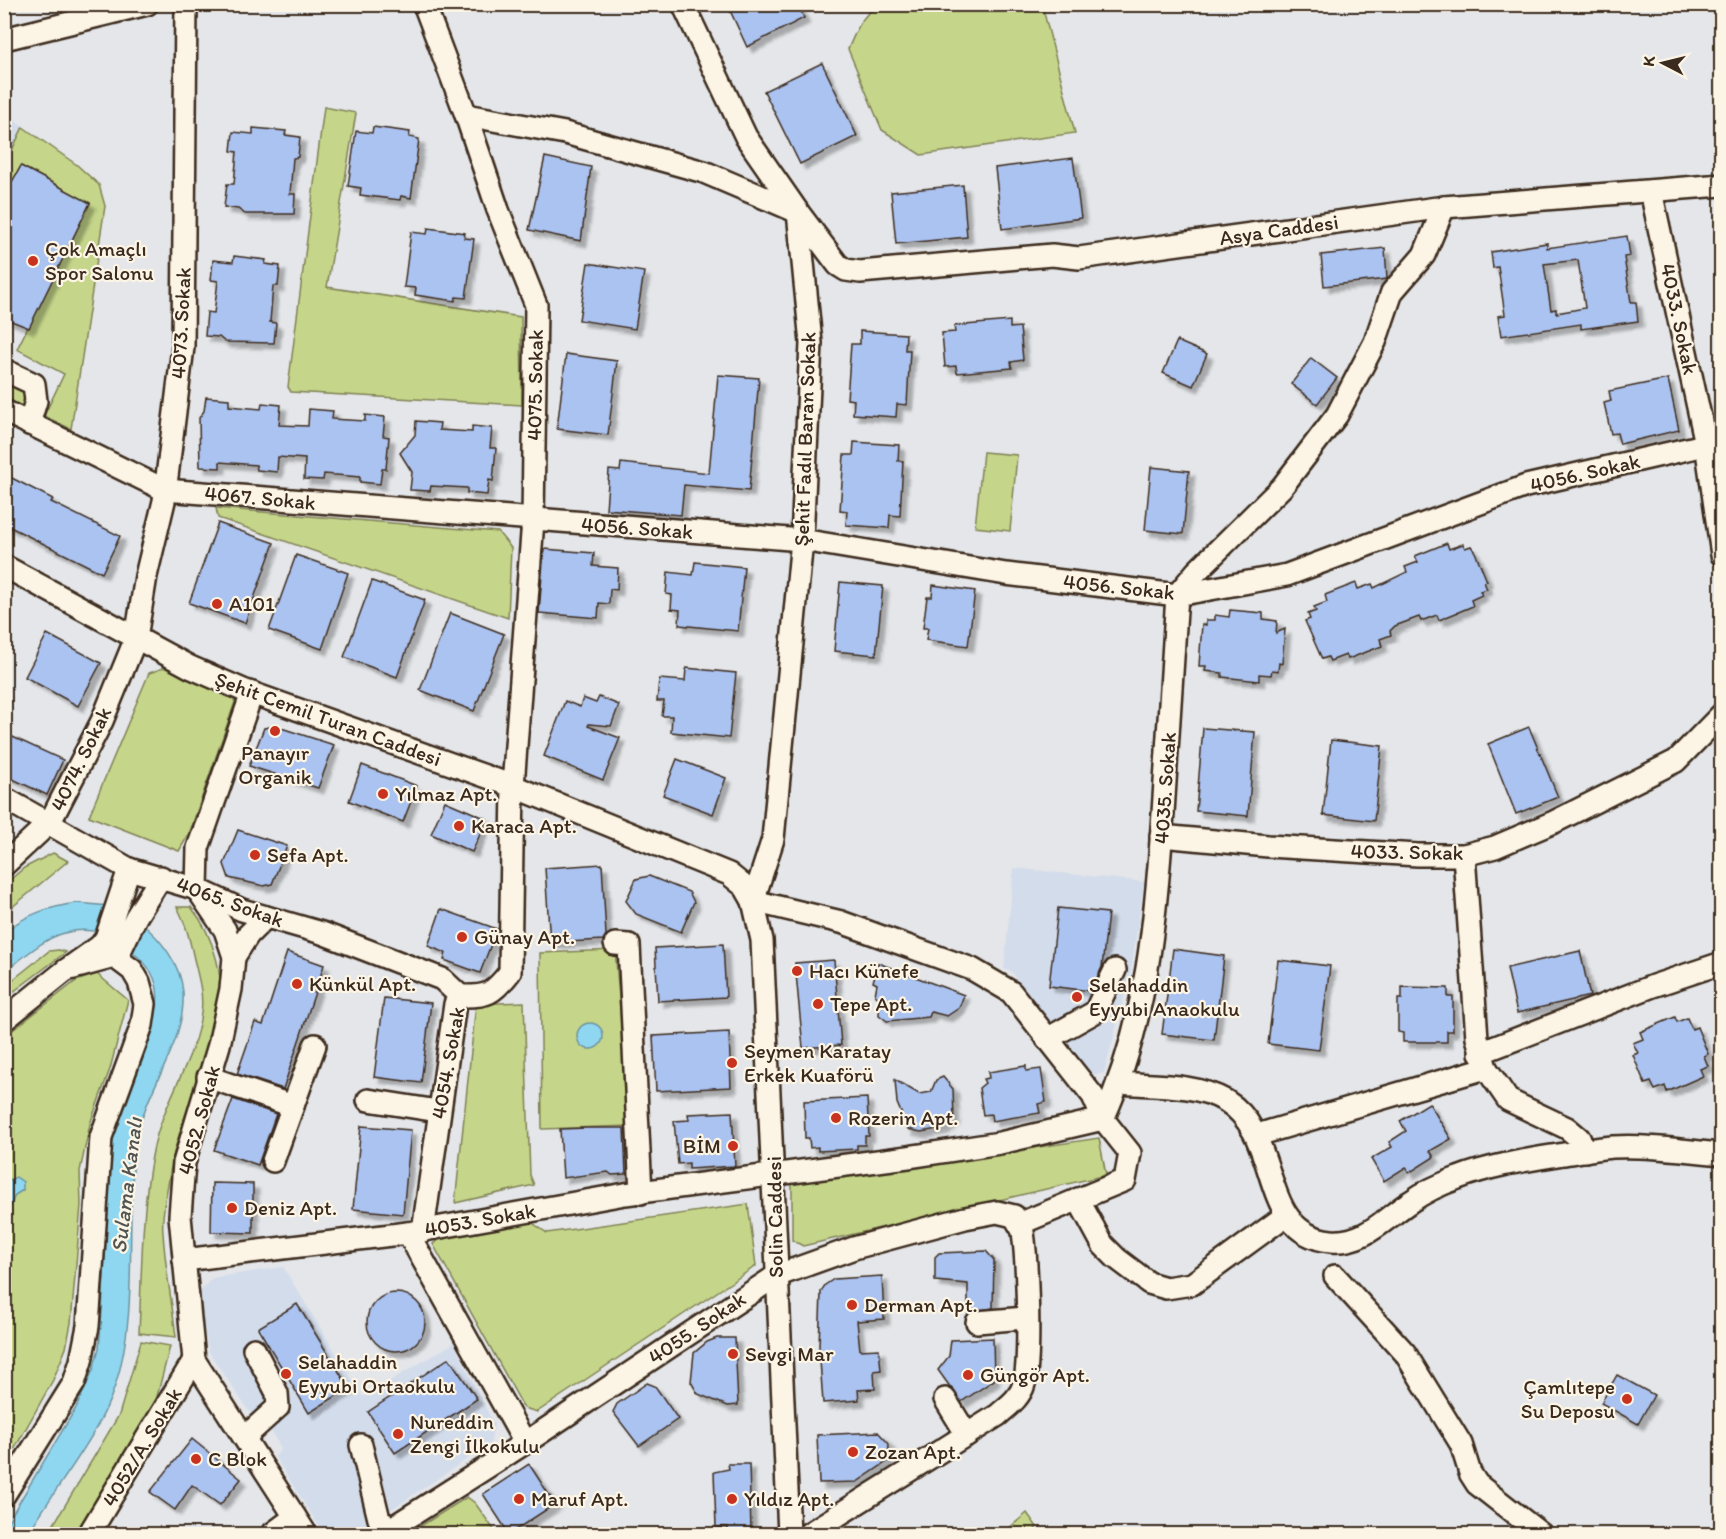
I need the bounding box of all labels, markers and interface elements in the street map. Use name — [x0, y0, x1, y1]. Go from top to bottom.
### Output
north arrow — [1633, 33, 1693, 93]
text: K — [1639, 54, 1659, 67]
street label: Asya Caddesi — [1218, 209, 1340, 250]
place label: Çok Amaçlı Spor Salonu — [45, 236, 154, 285]
marker: Çok Amaçlı Spor Salonu — [26, 254, 40, 268]
street label: 4033. Sokak — [1656, 261, 1704, 377]
street label: 4073. Sokak — [165, 266, 196, 379]
street label: 4075. Sokak — [521, 329, 548, 441]
street label: Şehit Fadıl Baran Sokak — [788, 331, 821, 547]
street label: 4056. Sokak — [1527, 448, 1643, 497]
street label: 4067. Sokak — [203, 480, 317, 515]
street label: 4056. Sokak — [580, 511, 694, 544]
street label: 4056. Sokak — [1062, 568, 1176, 605]
place label: A101 — [229, 591, 275, 616]
marker: A101 — [210, 597, 224, 611]
street label: Şehit Cemil Turan Caddesi — [212, 666, 445, 771]
street label: 4074. Sokak — [45, 702, 117, 815]
marker: Panayır Organik — [268, 724, 282, 738]
street label: 4035. Sokak — [1148, 731, 1181, 845]
place label: Panayır Organik — [238, 740, 312, 789]
place label: Yılmaz Apt. — [395, 781, 497, 806]
marker: Yılmaz Apt. — [376, 787, 390, 801]
place label: Karaca Apt. — [471, 813, 577, 838]
marker: Karaca Apt. — [452, 819, 466, 833]
street label: 4033. Sokak — [1350, 838, 1464, 865]
place label: Sefa Apt. — [267, 842, 349, 867]
marker: Sefa Apt. — [248, 848, 262, 862]
street label: 4065. Sokak — [173, 871, 287, 933]
place label: Günay Apt. — [474, 924, 575, 949]
marker: Günay Apt. — [455, 930, 469, 944]
place label: Hacı Künefe — [809, 958, 919, 983]
marker: Hacı Künefe — [790, 964, 804, 978]
place label: Künkül Apt. — [309, 971, 416, 996]
place label: Selahaddin Eyyubi Anaokulu — [1089, 972, 1240, 1021]
marker: Künkül Apt. — [290, 977, 304, 991]
marker: Selahaddin Eyyubi Anaokulu — [1070, 990, 1084, 1004]
place label: Tepe Apt. — [830, 991, 912, 1016]
marker: Tepe Apt. — [811, 997, 825, 1011]
street label: 4054. Sokak — [425, 1005, 470, 1121]
place label: Seymen Karatay Erkek Kuaförü — [744, 1038, 891, 1087]
marker: Seymen Karatay Erkek Kuaförü — [725, 1056, 739, 1070]
street label: 4052. Sokak — [172, 1062, 225, 1177]
place label: Rozerin Apt. — [848, 1105, 958, 1130]
marker: Rozerin Apt. — [829, 1111, 843, 1125]
water label: Sulama Kanalı — [105, 1114, 148, 1254]
place label: BİM — [683, 1133, 721, 1158]
marker: BİM — [726, 1139, 740, 1153]
street label: Solin Caddesi — [761, 1156, 788, 1278]
place label: Deniz Apt. — [244, 1195, 337, 1220]
street label: 4053. Sokak — [422, 1197, 538, 1242]
marker: Deniz Apt. — [225, 1201, 239, 1215]
street label: 4055. Sokak — [643, 1286, 750, 1369]
place label: Derman Apt. — [864, 1292, 978, 1317]
marker: Derman Apt. — [845, 1298, 859, 1312]
place label: Sevgi Mar — [745, 1341, 834, 1366]
marker: Sevgi Mar — [726, 1347, 740, 1361]
place label: Selahaddin Eyyubi Ortaokulu — [298, 1349, 455, 1398]
place label: Güngör Apt. — [980, 1362, 1090, 1387]
marker: Selahaddin Eyyubi Ortaokulu — [279, 1367, 293, 1381]
marker: Güngör Apt. — [961, 1368, 975, 1382]
place label: Çamlıtepe Su Deposu — [1521, 1374, 1615, 1423]
street label: 4052/A. Sokak — [96, 1383, 187, 1511]
marker: Çamlıtepe Su Deposu — [1620, 1392, 1634, 1406]
place label: Nureddin Zengi İlkokulu — [410, 1409, 540, 1458]
marker: Nureddin Zengi İlkokulu — [391, 1427, 405, 1441]
place label: Zozan Apt. — [865, 1439, 961, 1464]
marker: Zozan Apt. — [846, 1445, 860, 1459]
place label: C Blok — [208, 1446, 267, 1471]
marker: C Blok — [189, 1452, 203, 1466]
place label: Maruf Apt. — [531, 1486, 629, 1511]
place label: Yıldız Apt. — [744, 1486, 834, 1511]
marker: Maruf Apt. — [512, 1492, 526, 1506]
marker: Yıldız Apt. — [725, 1492, 739, 1506]

